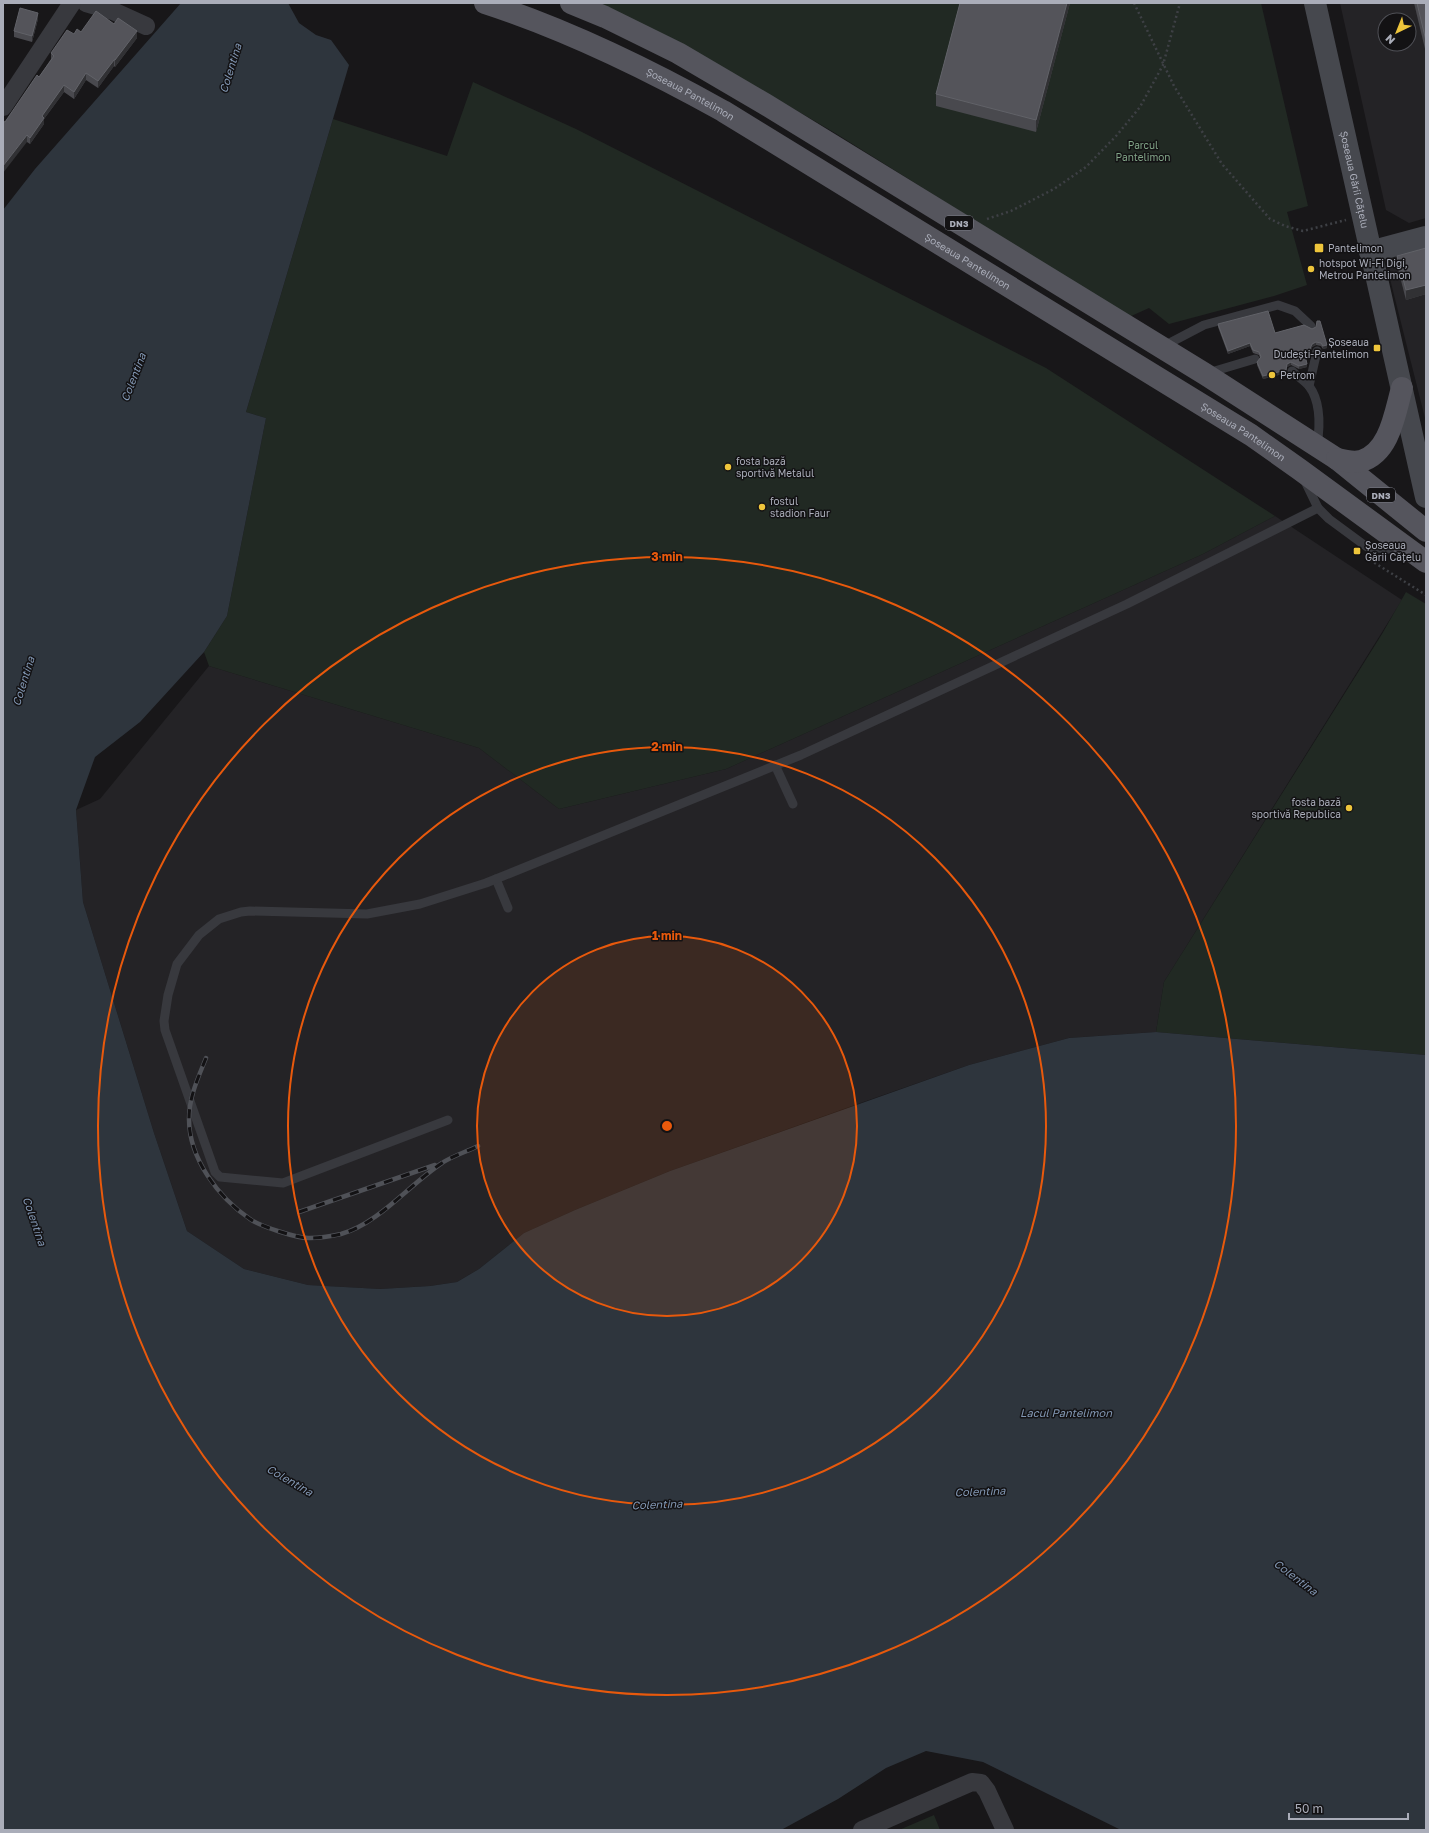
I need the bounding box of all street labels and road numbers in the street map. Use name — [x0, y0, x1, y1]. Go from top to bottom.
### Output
street label: Șoseaua Pantelimon — [644, 65, 737, 123]
street label: Șoseaua Gării Cățelu — [1337, 130, 1371, 229]
road number: DN3 — [945, 216, 973, 230]
street label: Șoseaua Pantelimon — [922, 230, 1013, 292]
street label: Șoseaua Pantelimon — [1198, 400, 1288, 464]
road number: DN3 — [1367, 488, 1395, 502]

